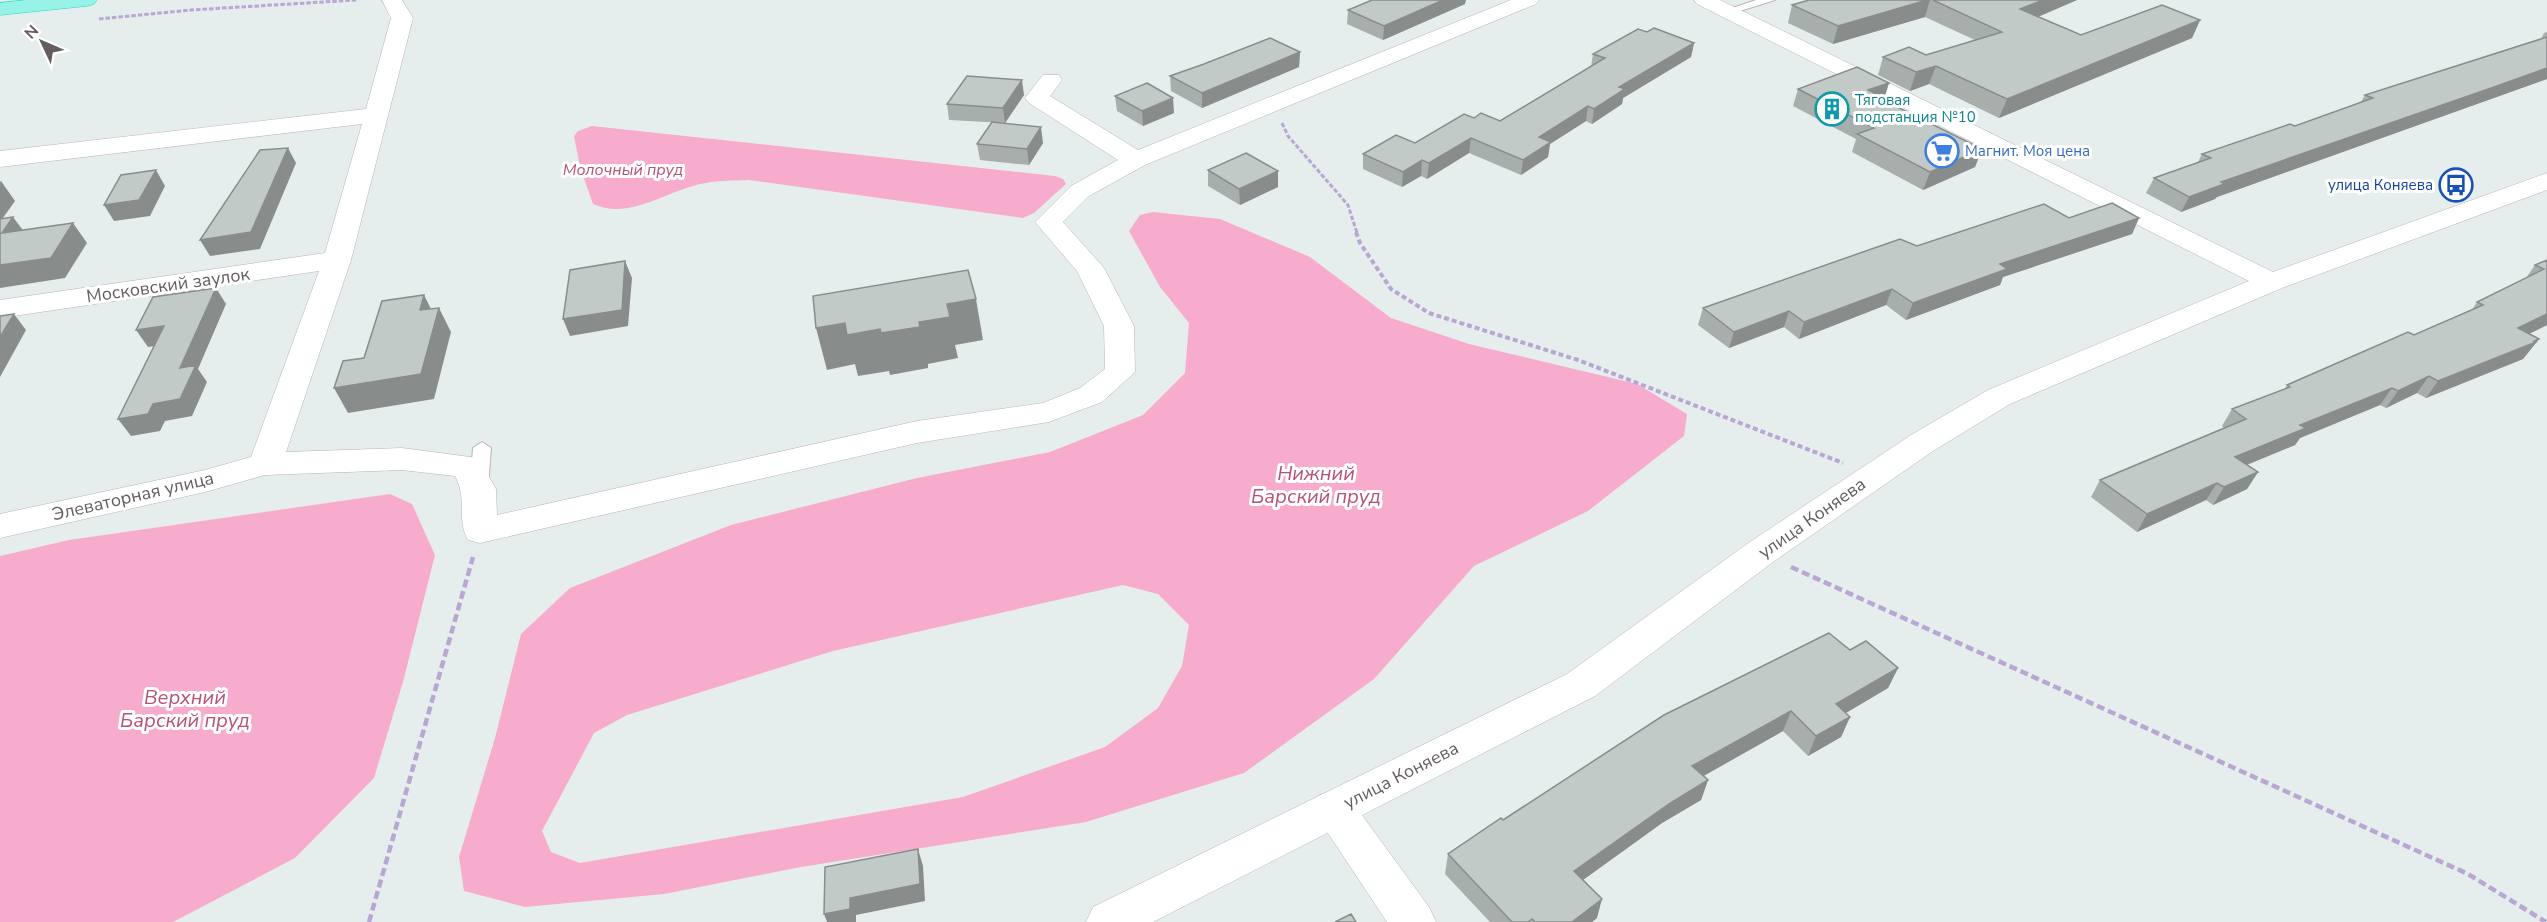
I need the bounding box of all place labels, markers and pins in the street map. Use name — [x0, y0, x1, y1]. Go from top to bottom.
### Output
place label: Тяговая подстанция №10 — [1855, 90, 1976, 127]
building icon: Тяговая подстанция №10 — [1814, 91, 1850, 127]
supermarket icon: Магнит. Моя цена — [1924, 133, 1960, 169]
place label: Магнит. Моя цена — [1965, 141, 2090, 161]
bus stop icon: улица Коняева — [2438, 167, 2474, 203]
place label: улица Коняева — [2328, 175, 2433, 195]

